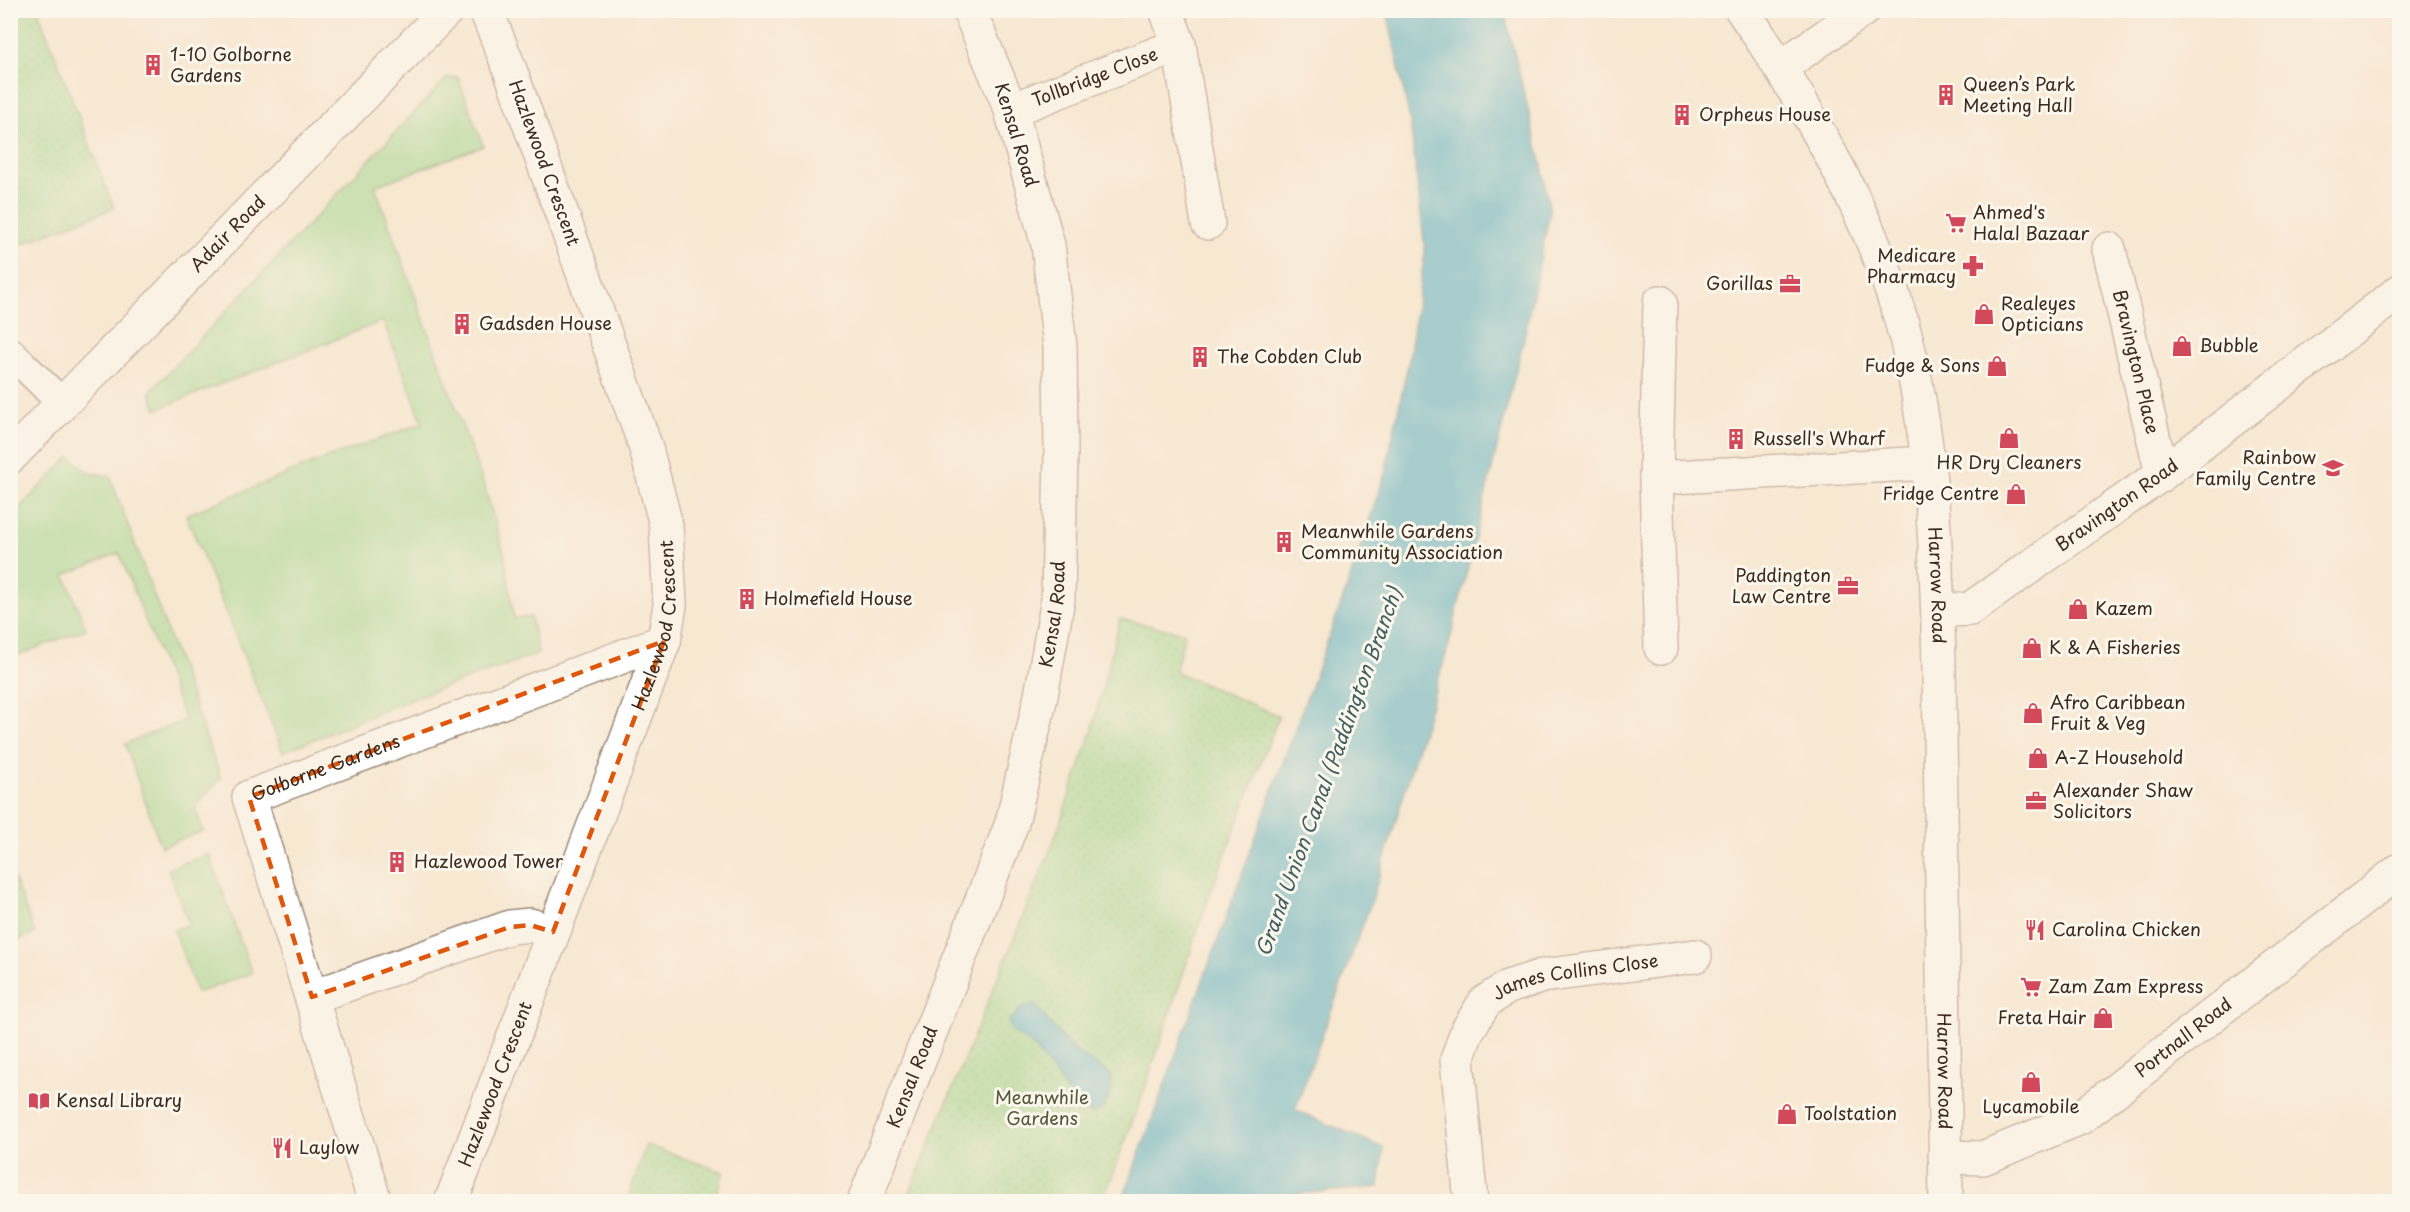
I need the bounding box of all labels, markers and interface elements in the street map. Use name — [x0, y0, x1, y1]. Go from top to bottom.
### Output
place label: 1-10 Golborne Gardens — [170, 40, 292, 88]
street label: Tollbridge Close — [1028, 40, 1161, 113]
building icon: 1-10 Golborne Gardens — [141, 53, 165, 77]
place label: Queen’s Park Meeting Hall — [1963, 70, 2075, 118]
street label: Hazlewood Crescent — [503, 76, 588, 249]
street label: Kensal Road — [989, 79, 1046, 190]
building icon: Queen’s Park Meeting Hall — [1934, 83, 1958, 107]
place label: Orpheus House — [1699, 100, 1831, 127]
building icon: Orpheus House — [1670, 103, 1694, 127]
street label: Adair Road — [183, 188, 271, 278]
place label: Ahmed's Halal Bazaar — [1973, 198, 2089, 246]
supermarket icon: Ahmed's Halal Bazaar — [1944, 211, 1968, 235]
place label: Medicare Pharmacy — [1866, 241, 1956, 289]
pharmacy icon: Medicare Pharmacy — [1961, 254, 1985, 278]
place label: Gorillas — [1706, 269, 1773, 296]
office icon: Gorillas — [1778, 272, 1802, 296]
street label: Bravington Place — [2107, 287, 2167, 437]
place label: Realeyes Opticians — [2001, 289, 2083, 337]
shop icon: Realeyes Opticians — [1972, 302, 1996, 326]
place label: Gadsden House — [479, 309, 612, 336]
building icon: Gadsden House — [450, 312, 474, 336]
place label: Bubble — [2199, 331, 2259, 358]
shop icon: Bubble — [2170, 334, 2194, 358]
place label: The Cobden Club — [1217, 342, 1362, 369]
building icon: The Cobden Club — [1188, 345, 1212, 369]
place label: Fudge & Sons — [1865, 351, 1980, 378]
shop icon: Fudge & Sons — [1985, 354, 2009, 378]
place label: Russell's Wharf — [1753, 424, 1886, 451]
shop icon: HR Dry Cleaners — [1997, 426, 2021, 450]
building icon: Russell's Wharf — [1724, 427, 1748, 451]
place label: Rainbow Family Centre — [2195, 443, 2316, 491]
place label: HR Dry Cleaners — [1937, 448, 2081, 475]
street label: Bravington Road — [2049, 451, 2183, 557]
school or university icon: Rainbow Family Centre — [2321, 456, 2345, 480]
place label: Fridge Centre — [1883, 479, 1999, 506]
shop icon: Fridge Centre — [2004, 482, 2028, 506]
place label: Meanwhile Gardens Community Association — [1301, 517, 1503, 565]
street label: Harrow Road — [1922, 526, 1954, 644]
building icon: Meanwhile Gardens Community Association — [1272, 530, 1296, 554]
street label: Hazlewood Crescent — [624, 540, 682, 714]
street label: Kensal Road — [1031, 561, 1071, 669]
place label: Paddington Law Centre — [1732, 561, 1831, 609]
office icon: Paddington Law Centre — [1836, 574, 1860, 598]
water label: Grand Union Canal (Paddington Branch) — [1247, 582, 1409, 960]
place label: Holmefield House — [764, 584, 913, 611]
building icon: Holmefield House — [735, 587, 759, 611]
place label: Kazem — [2095, 594, 2153, 621]
shop icon: Kazem — [2066, 597, 2090, 621]
place label: K & A Fisheries — [2049, 633, 2181, 660]
shop icon: K & A Fisheries — [2020, 636, 2044, 660]
place label: Afro Caribbean Fruit & Veg — [2050, 688, 2186, 736]
shop icon: Afro Caribbean Fruit & Veg — [2021, 701, 2045, 725]
street label: Golborne Gardens — [247, 726, 404, 807]
place label: A-Z Household — [2055, 743, 2183, 770]
shop icon: A-Z Household — [2026, 746, 2050, 770]
place label: Alexander Shaw Solicitors — [2053, 776, 2193, 824]
office icon: Alexander Shaw Solicitors — [2024, 789, 2048, 813]
place label: Hazlewood Tower — [414, 847, 564, 874]
building icon: Hazlewood Tower — [385, 850, 409, 874]
place label: Carolina Chicken — [2052, 915, 2201, 942]
restaurant icon: Carolina Chicken — [2023, 918, 2047, 942]
street label: James Collins Close — [1486, 946, 1660, 1006]
place label: Zam Zam Express — [2048, 972, 2203, 999]
supermarket icon: Zam Zam Express — [2019, 975, 2043, 999]
street label: Portnall Road — [2128, 990, 2237, 1083]
street label: Hazlewood Crescent — [451, 997, 538, 1170]
place label: Freta Hair — [1998, 1003, 2087, 1030]
shop icon: Freta Hair — [2091, 1006, 2115, 1030]
street label: Harrow Road — [1931, 1012, 1960, 1130]
street label: Kensal Road — [879, 1022, 943, 1132]
shop icon: Lycamobile — [2019, 1070, 2043, 1094]
park label: Meanwhile Gardens — [995, 1083, 1089, 1131]
place label: Kensal Library — [56, 1086, 182, 1113]
library icon: Kensal Library — [27, 1089, 51, 1113]
place label: Lycamobile — [1982, 1092, 2080, 1119]
place label: Toolstation — [1804, 1099, 1897, 1126]
shop icon: Toolstation — [1775, 1102, 1799, 1126]
place label: Laylow — [299, 1133, 359, 1160]
restaurant icon: Laylow — [270, 1136, 294, 1160]

